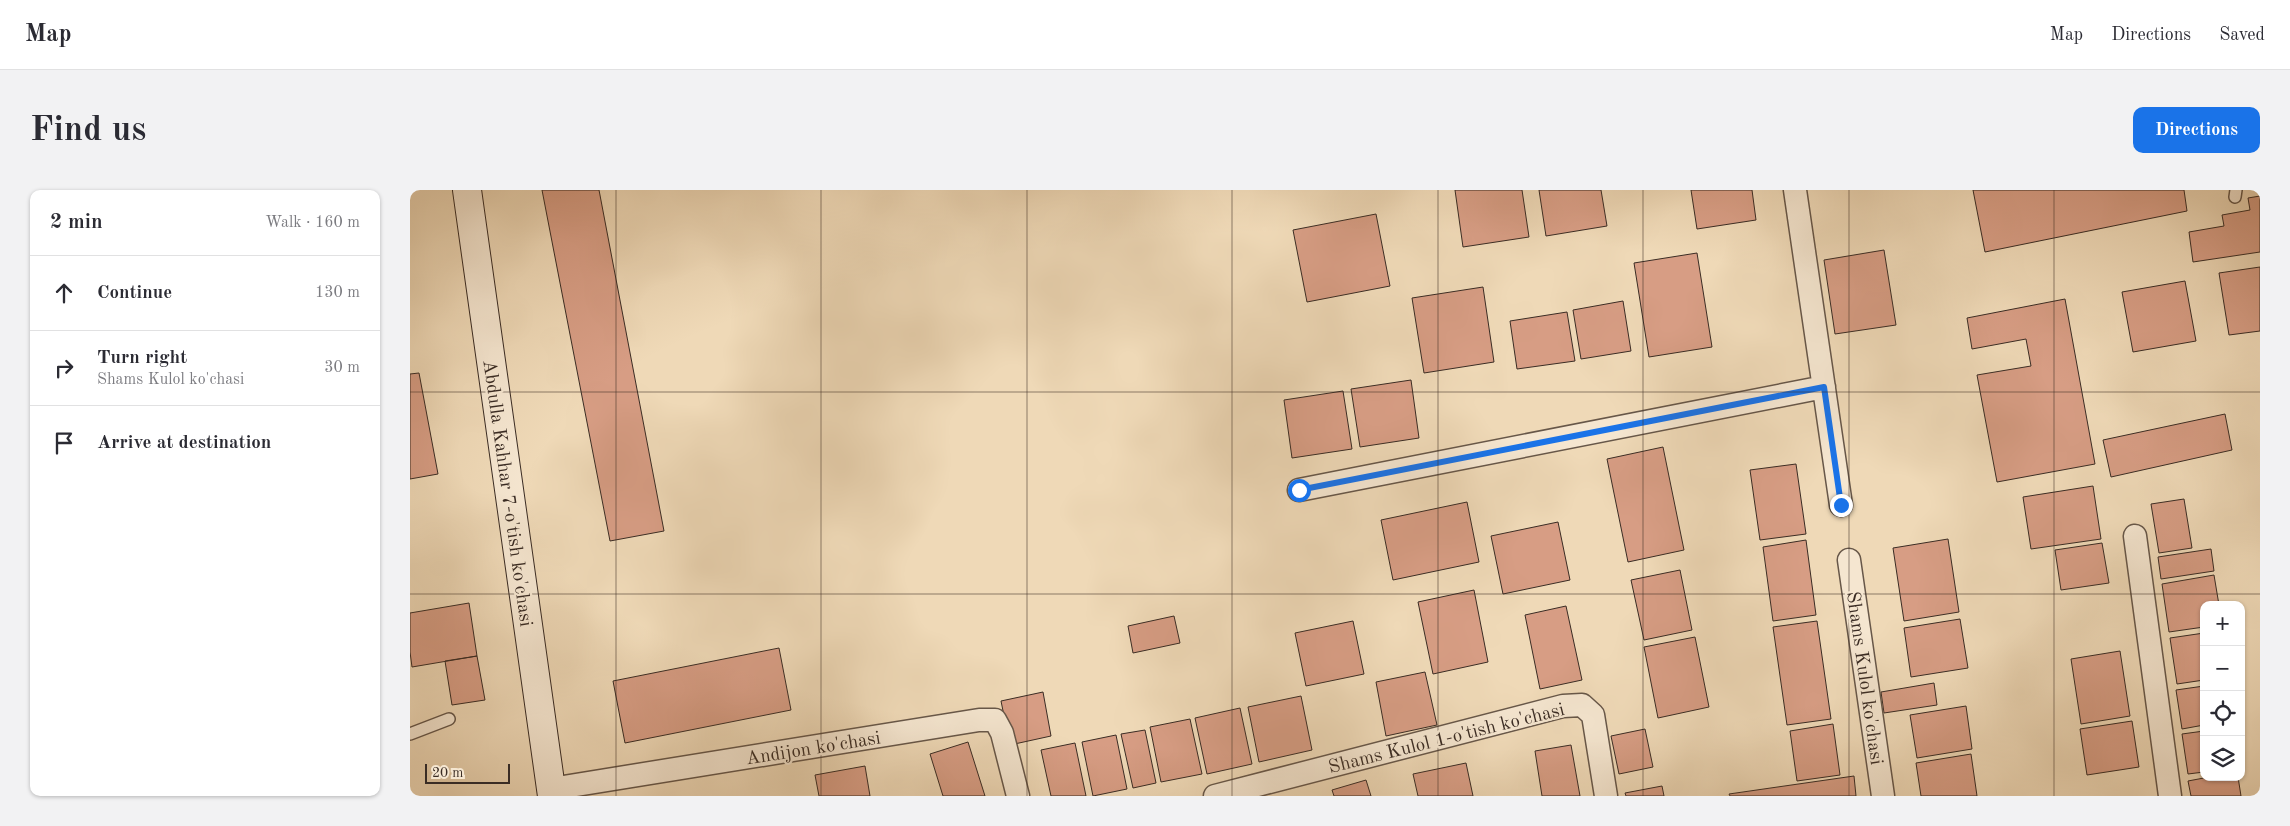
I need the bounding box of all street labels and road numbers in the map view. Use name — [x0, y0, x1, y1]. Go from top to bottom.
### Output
street label: Abdulla Kahhar 7-o'tish ko'chasi — [478, 359, 535, 628]
street label: Shams Kulol ko'chasi — [1842, 590, 1885, 766]
street label: Shams Kulol 1-o'tish ko'chasi — [1327, 701, 1567, 778]
street label: Andijon ko'chasi — [745, 729, 882, 770]

